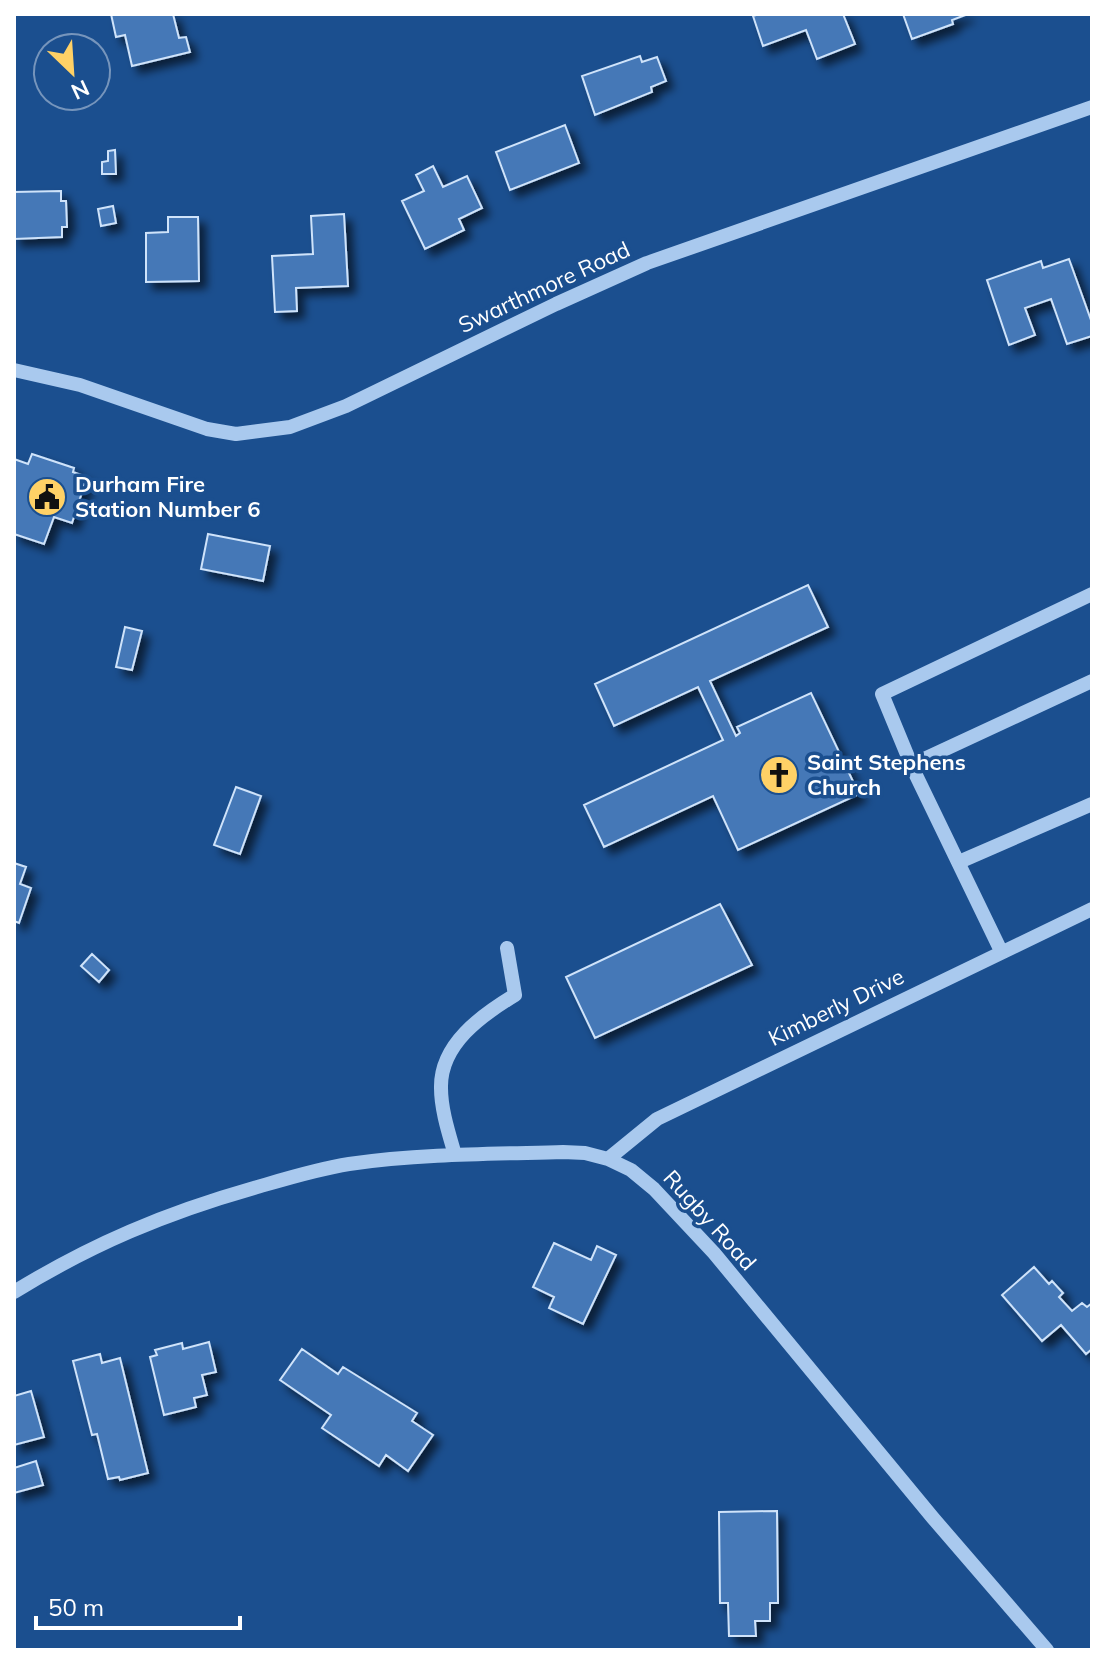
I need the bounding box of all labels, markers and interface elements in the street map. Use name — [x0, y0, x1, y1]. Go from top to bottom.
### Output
north arrow — [32, 32, 112, 112]
text: N — [67, 74, 94, 106]
street label: Swarthmore Road — [454, 235, 634, 339]
place label: Durham Fire Station Number 6 — [75, 470, 261, 523]
public building icon: Durham Fire Station Number 6 — [26, 476, 68, 518]
place label: Saint Stephens Church — [807, 748, 966, 801]
church icon: Saint Stephens Church — [758, 754, 800, 796]
street label: Kimberly Drive — [764, 962, 908, 1052]
street label: Rugby Road — [658, 1164, 762, 1276]
scale bar — [36, 1580, 240, 1630]
text: 50 m — [48, 1592, 104, 1622]

